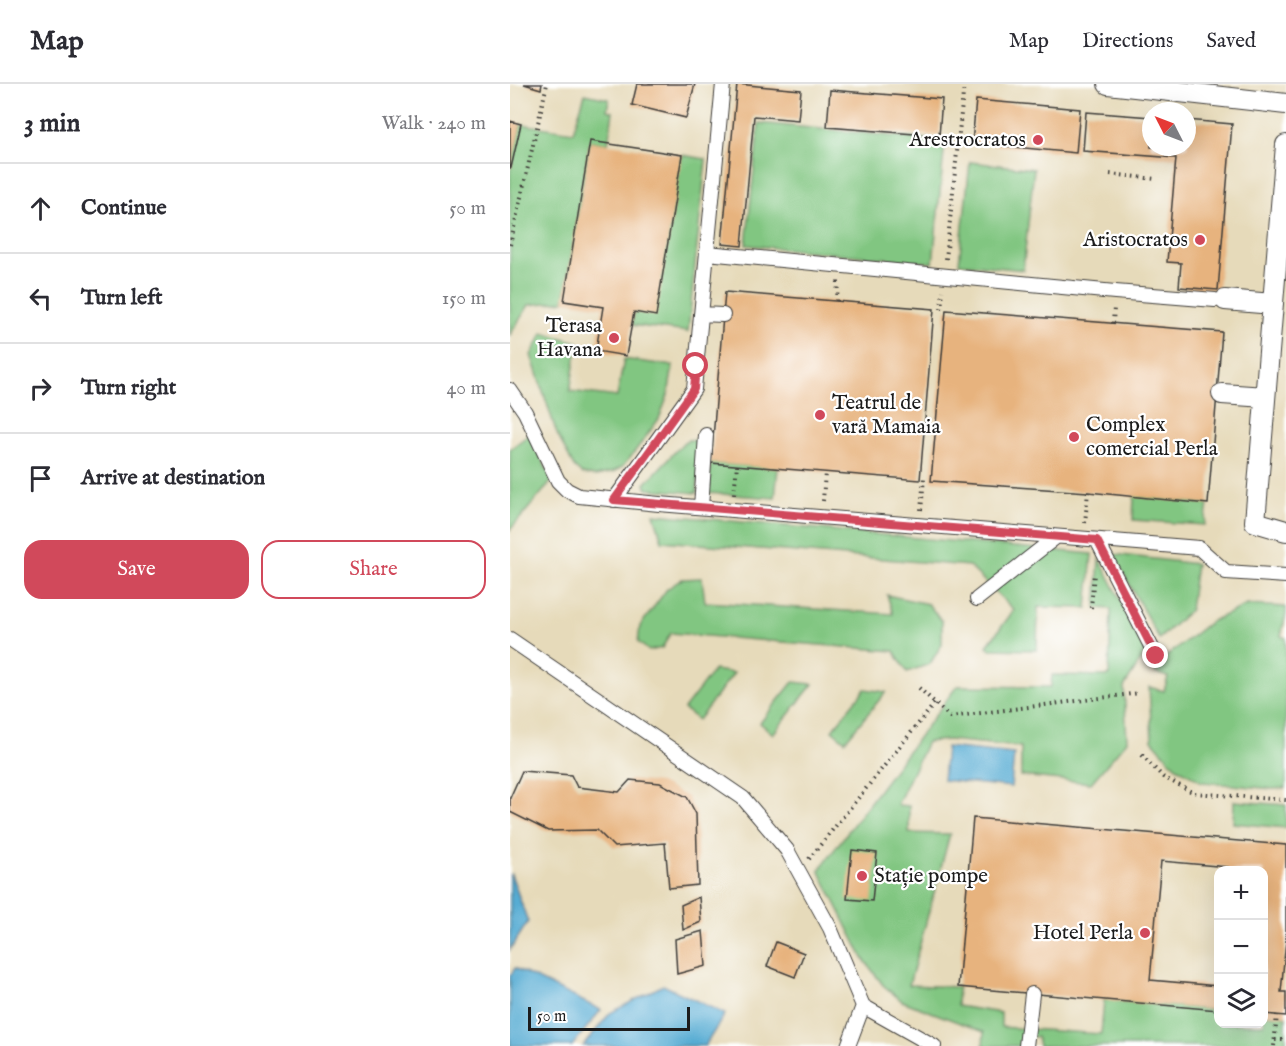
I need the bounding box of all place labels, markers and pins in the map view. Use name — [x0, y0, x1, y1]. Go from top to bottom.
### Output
place label: Arestrocratos — [908, 127, 1026, 154]
marker: Arestrocratos — [1031, 133, 1045, 147]
place label: Aristocratos — [1082, 227, 1188, 254]
marker: Aristocratos — [1193, 233, 1207, 247]
place label: Terasa Havana — [537, 313, 603, 364]
marker: Terasa Havana — [607, 331, 621, 345]
place label: Teatrul de vară Mamaia — [832, 390, 941, 441]
marker: Teatrul de vară Mamaia — [813, 408, 827, 422]
place label: Complex comercial Perla — [1086, 412, 1219, 463]
marker: Complex comercial Perla — [1067, 430, 1081, 444]
place label: Stație pompe — [874, 863, 988, 890]
marker: Stație pompe — [855, 869, 869, 883]
place label: Hotel Perla — [1033, 920, 1134, 947]
marker: Hotel Perla — [1138, 926, 1152, 940]

